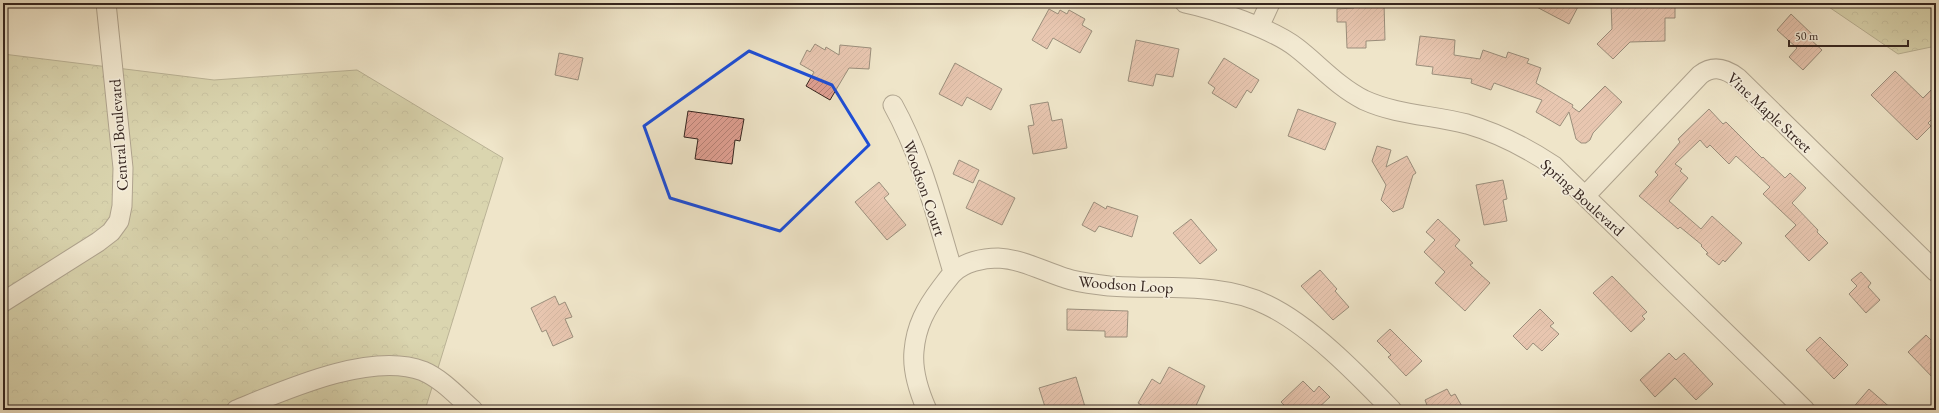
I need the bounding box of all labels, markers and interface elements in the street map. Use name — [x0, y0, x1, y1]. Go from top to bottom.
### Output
scale bar — [1789, 22, 1908, 48]
text: 50 m — [1795, 28, 1819, 44]
street label: Vine Maple Street — [1723, 67, 1817, 157]
street label: Central Boulevard — [104, 77, 133, 192]
street label: Woodson Court — [898, 138, 951, 239]
street label: Spring Boulevard — [1536, 154, 1630, 241]
street label: Woodson Loop — [1078, 271, 1174, 298]

